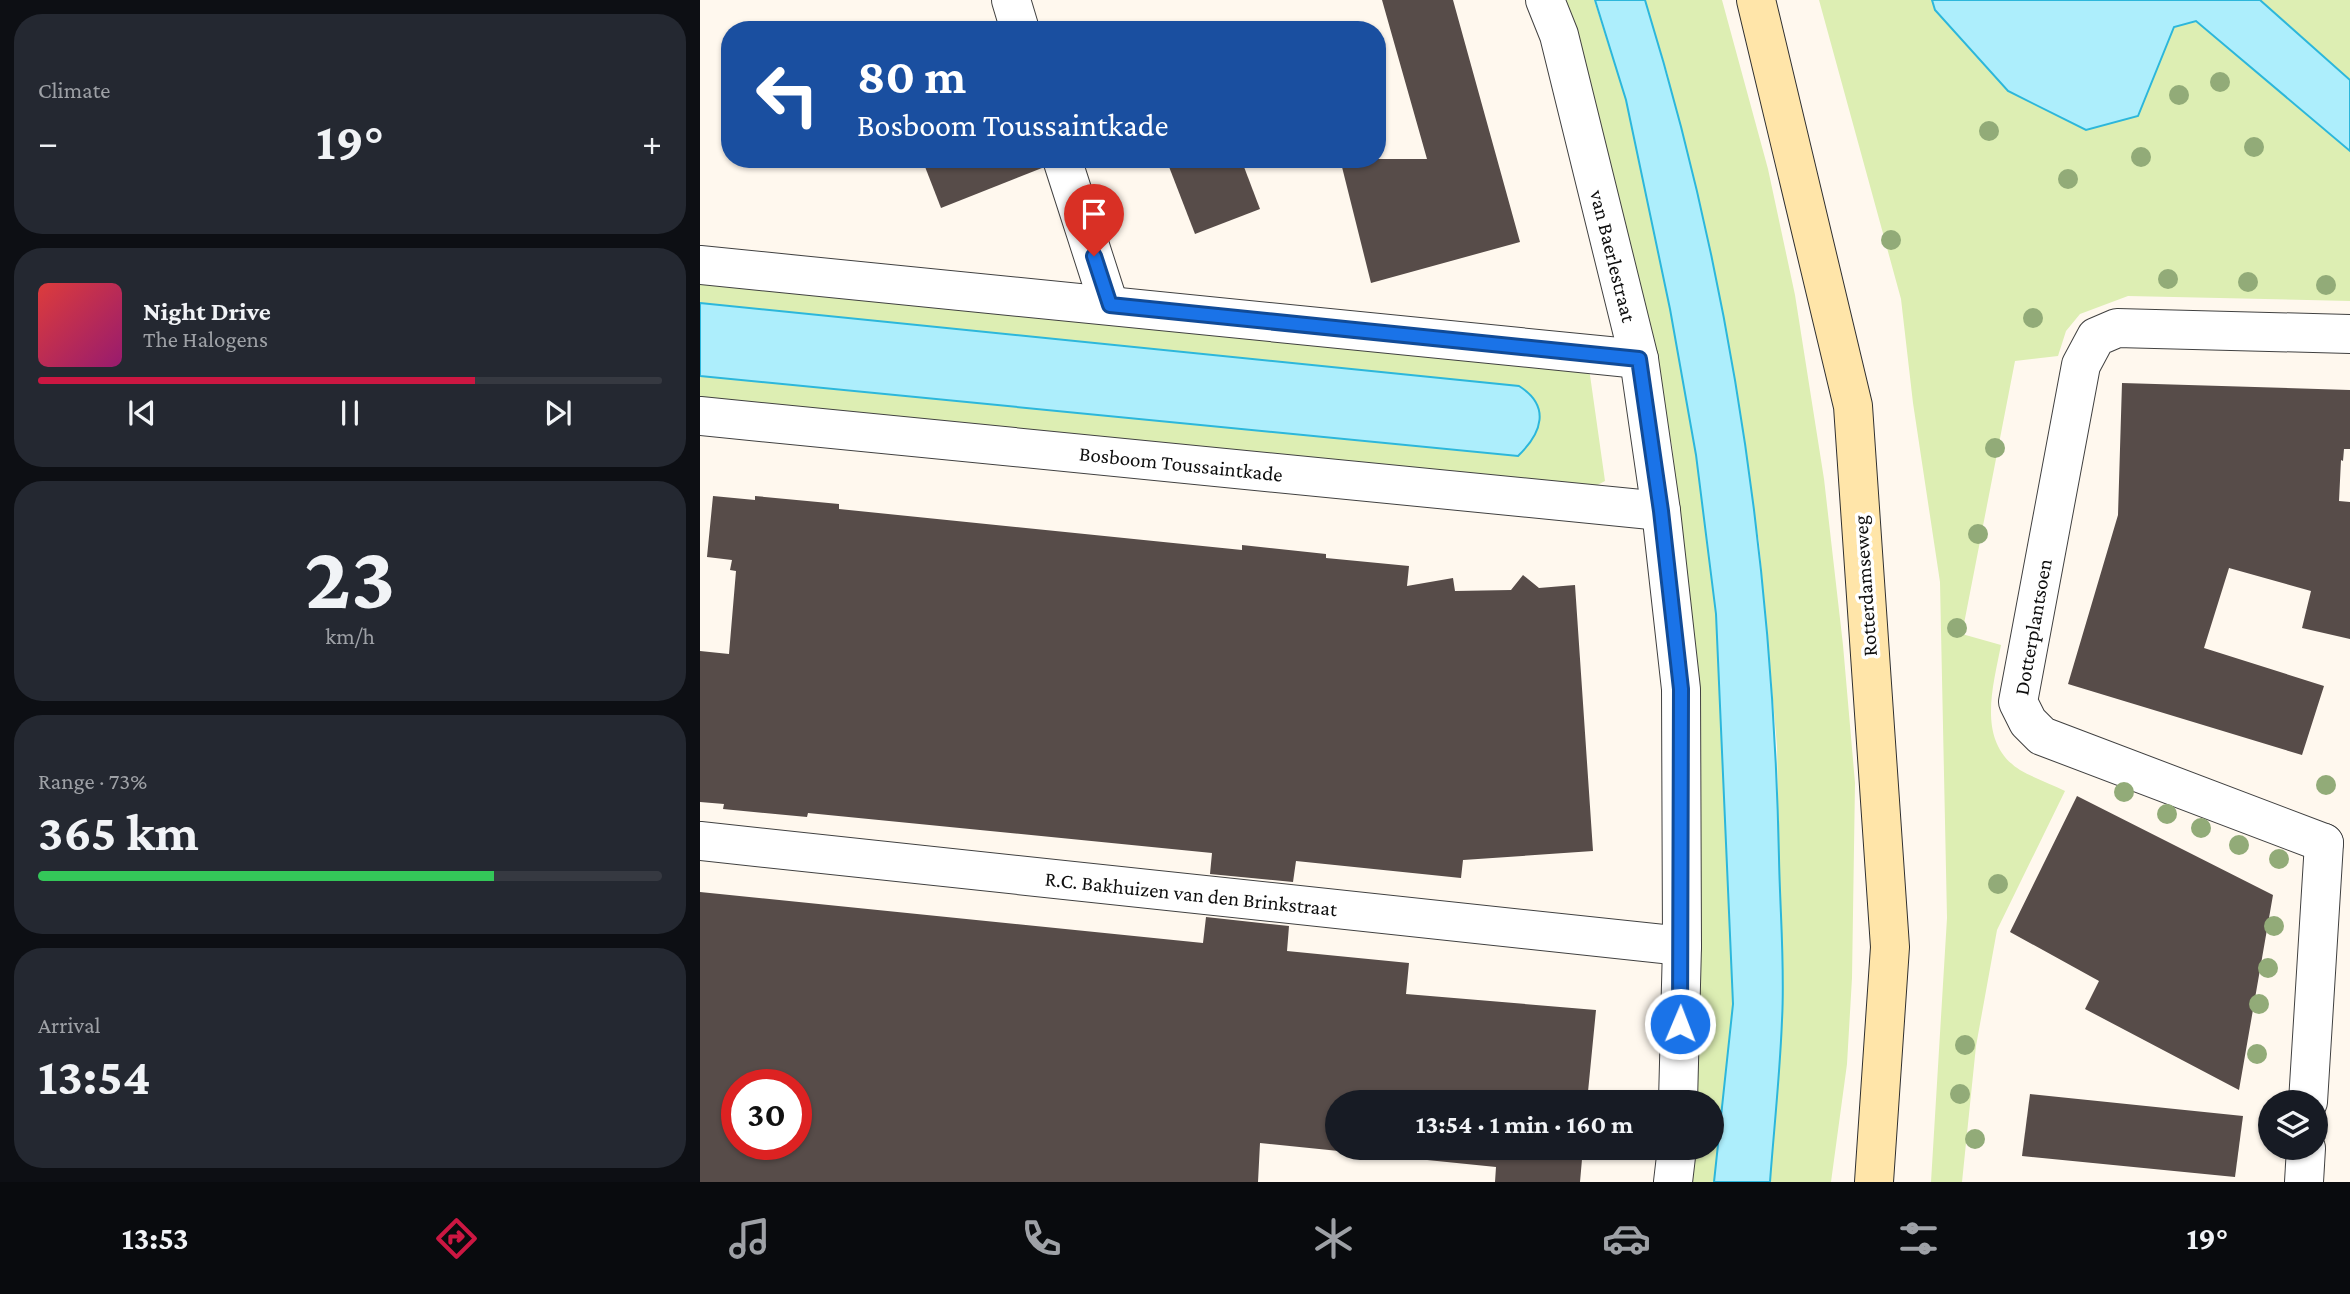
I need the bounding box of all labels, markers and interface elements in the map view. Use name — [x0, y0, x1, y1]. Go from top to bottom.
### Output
icon: left — [742, 49, 833, 140]
text: 80 m — [857, 49, 966, 104]
text: Climate — [38, 77, 110, 103]
text: Bosboom Toussaintkade — [857, 107, 1169, 143]
text: 19° — [316, 112, 384, 170]
text: − — [38, 121, 58, 163]
text: + — [642, 121, 662, 163]
pin — [1064, 184, 1124, 256]
street label: van Baerlestraat — [1585, 186, 1641, 326]
icon: arrive — [1075, 195, 1113, 233]
text: Night Drive — [143, 297, 271, 326]
text: The Halogens — [143, 326, 268, 352]
icon: previous — [123, 394, 161, 432]
icon: pause — [331, 394, 369, 432]
icon: next — [539, 394, 577, 432]
street label: Bosboom Toussaintkade — [1078, 441, 1284, 487]
street label: Rotterdamseweg — [1848, 515, 1882, 657]
text: 23 — [305, 526, 395, 628]
street label: Dotterplantsoen — [2009, 557, 2057, 697]
text: km/h — [325, 623, 375, 649]
text: Range · 73% — [38, 768, 147, 794]
text: 365 km — [38, 803, 199, 861]
street label: R.C. Bakhuizen van den Brinkstraat — [1044, 867, 1339, 921]
position arrow — [1643, 987, 1717, 1061]
text: Arrival — [38, 1012, 101, 1038]
text: 13:54 — [38, 1047, 151, 1105]
speed limit sign: 30 — [721, 1069, 812, 1160]
map controls — [2258, 1090, 2328, 1160]
button: layers — [2258, 1090, 2328, 1160]
text: 13:54 · 1 min · 160 m — [1416, 1110, 1633, 1139]
icon: directions — [432, 1214, 481, 1263]
icon: music — [725, 1214, 774, 1263]
icon: phone — [1017, 1214, 1066, 1263]
icon: climate — [1309, 1214, 1358, 1263]
icon: car — [1602, 1214, 1651, 1263]
icon: filters — [1894, 1214, 1943, 1263]
text: 13:53 — [122, 1220, 189, 1256]
text: 19° — [2186, 1220, 2228, 1256]

